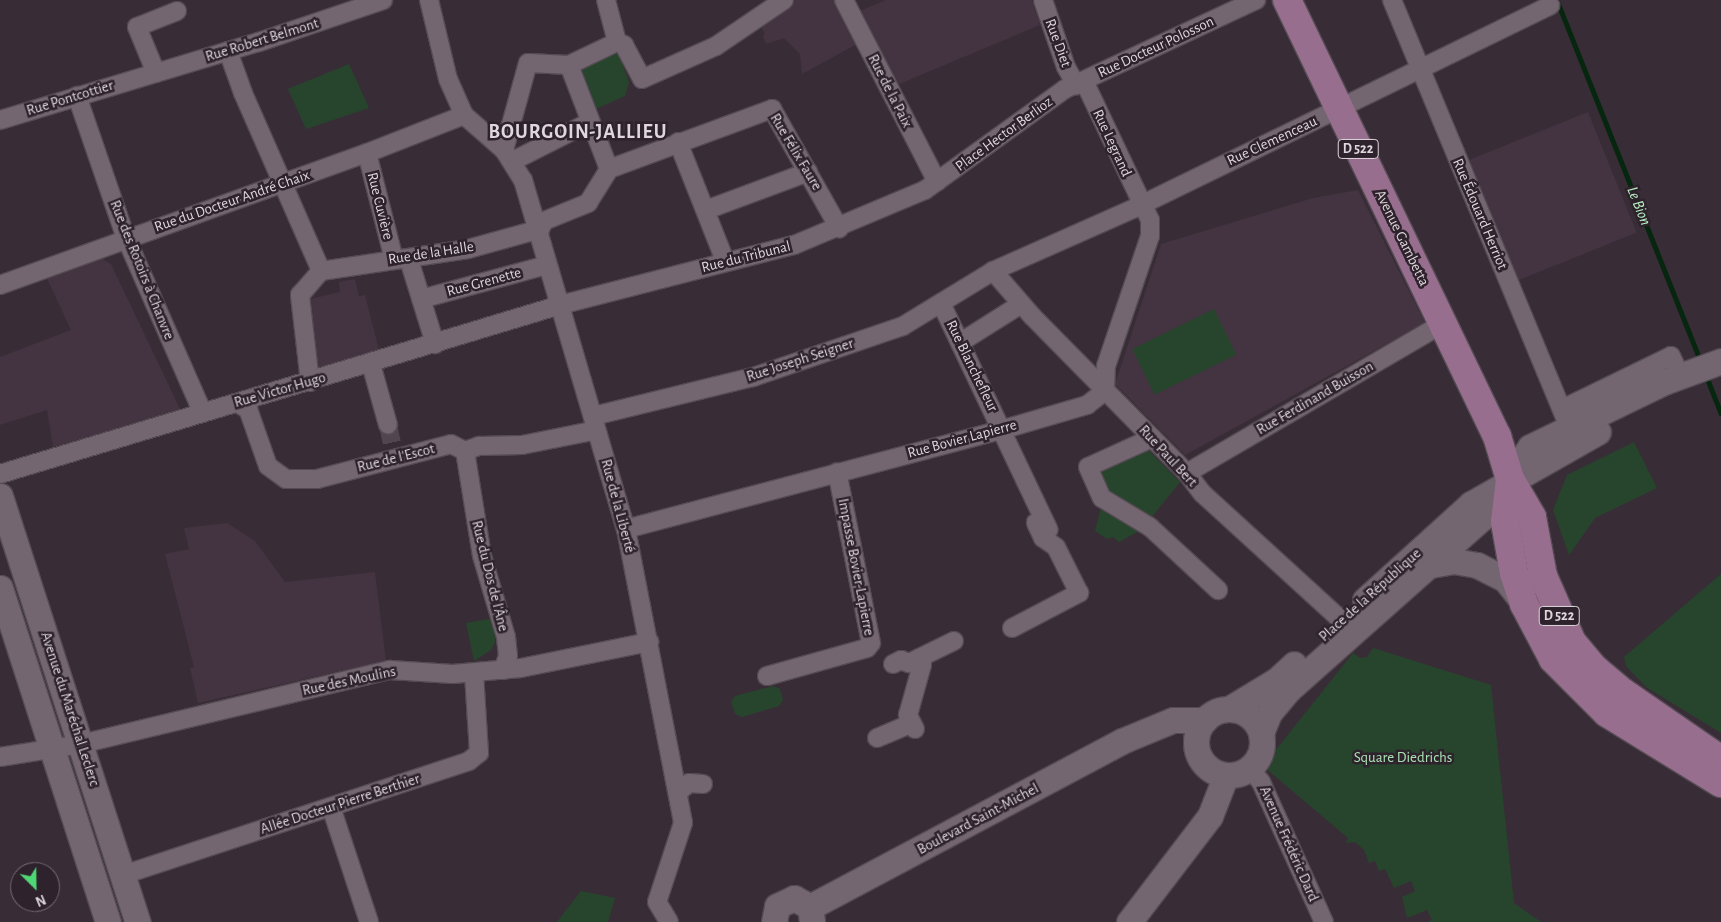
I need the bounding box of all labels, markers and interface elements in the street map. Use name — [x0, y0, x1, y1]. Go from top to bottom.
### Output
street label: Rue Docteur Polosson — [1095, 12, 1217, 82]
street label: Rue Robert Belmont — [203, 14, 321, 66]
street label: Rue Diet — [1041, 16, 1075, 70]
street label: Rue de la Paix — [864, 51, 916, 131]
street label: Rue Pontcottier — [24, 76, 116, 120]
street label: Place Hector Berlioz — [952, 93, 1056, 175]
street label: Rue Legrand — [1089, 107, 1135, 179]
street label: Rue Félix Faure — [766, 110, 826, 194]
street label: Rue Clemenceau — [1224, 112, 1320, 170]
district label: BOURGOIN-JALLIEU — [486, 120, 670, 144]
road number: D 522 — [1337, 138, 1379, 160]
street label: Rue Édouard Herriot — [1448, 156, 1512, 272]
street label: Rue du Docteur André Chaix — [152, 166, 312, 236]
street label: Rue Cuvière — [363, 170, 397, 242]
water label: Le Bion — [1623, 184, 1655, 228]
street label: Avenue Gambetta — [1371, 187, 1433, 289]
street label: Rue des Rotoirs à Chanvre — [106, 198, 178, 342]
street label: Rue de la Halle — [387, 237, 475, 269]
street label: Rue du Tribunal — [699, 237, 793, 277]
street label: Rue Grenette — [445, 263, 523, 301]
street label: Rue Blanchefleur — [942, 317, 1002, 415]
street label: Rue Joseph Seigner — [744, 334, 856, 386]
street label: Rue Ferdinand Buisson — [1253, 357, 1377, 439]
street label: Rue Victor Hugo — [232, 368, 328, 412]
street label: Rue Bovier Lapierre — [905, 416, 1019, 462]
street label: Rue Paul Bert — [1135, 421, 1201, 491]
street label: Rue de l'Escot — [355, 440, 437, 476]
street label: Rue de la Liberté — [597, 457, 639, 555]
street label: Impasse Bovier-Lapierre — [834, 497, 878, 637]
street label: Rue du Dos de l'Âne — [468, 519, 512, 633]
street label: Place de la République — [1315, 544, 1425, 646]
road number: D 522 — [1538, 604, 1580, 628]
street label: Avenue du Maréchal Leclerc — [37, 630, 103, 788]
street label: Rue des Moulins — [301, 662, 397, 700]
park label: Square Diedrichs — [1354, 749, 1452, 767]
street label: Allée Docteur Pierre Berthier — [258, 770, 422, 838]
street label: Boulevard Saint-Michel — [914, 779, 1042, 859]
street label: Avenue Frédéric Dard — [1255, 784, 1323, 904]
north arrow — [10, 862, 60, 912]
text: N — [33, 892, 48, 908]

